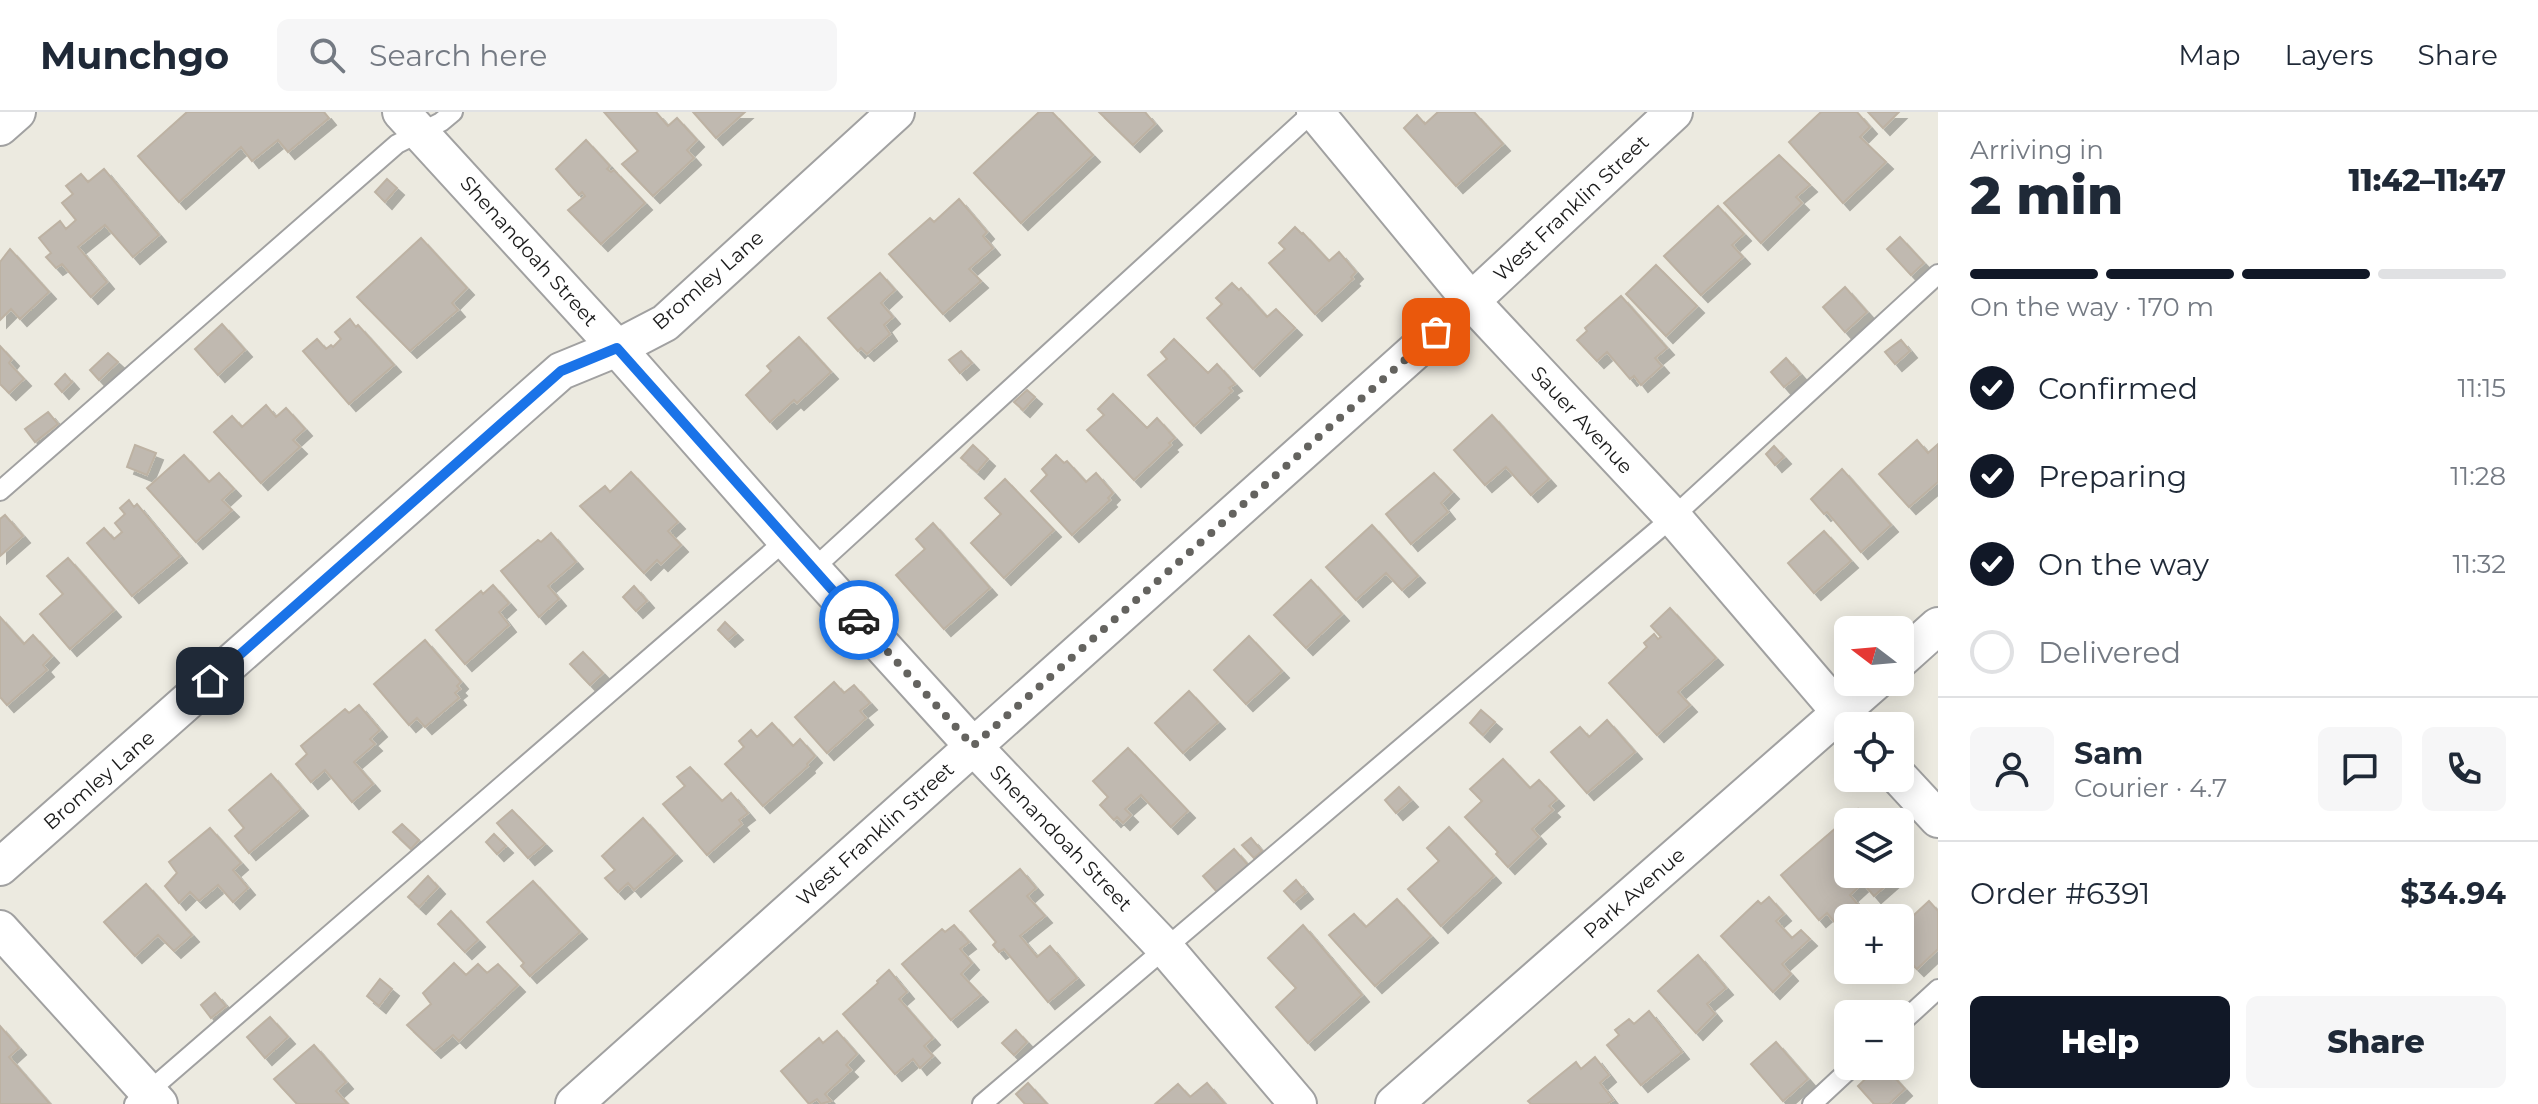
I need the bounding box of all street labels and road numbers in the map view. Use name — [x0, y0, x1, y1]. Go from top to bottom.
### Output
street label: West Franklin Street — [1488, 130, 1654, 286]
street label: Shenandoah Street — [455, 171, 603, 331]
street label: Bromley Lane — [648, 225, 768, 335]
street label: Sauer Avenue — [1526, 361, 1638, 479]
street label: Bromley Lane — [39, 725, 159, 835]
street label: West Franklin Street — [791, 757, 959, 911]
street label: Shenandoah Street — [985, 760, 1137, 916]
street label: Park Avenue — [1578, 842, 1690, 944]

